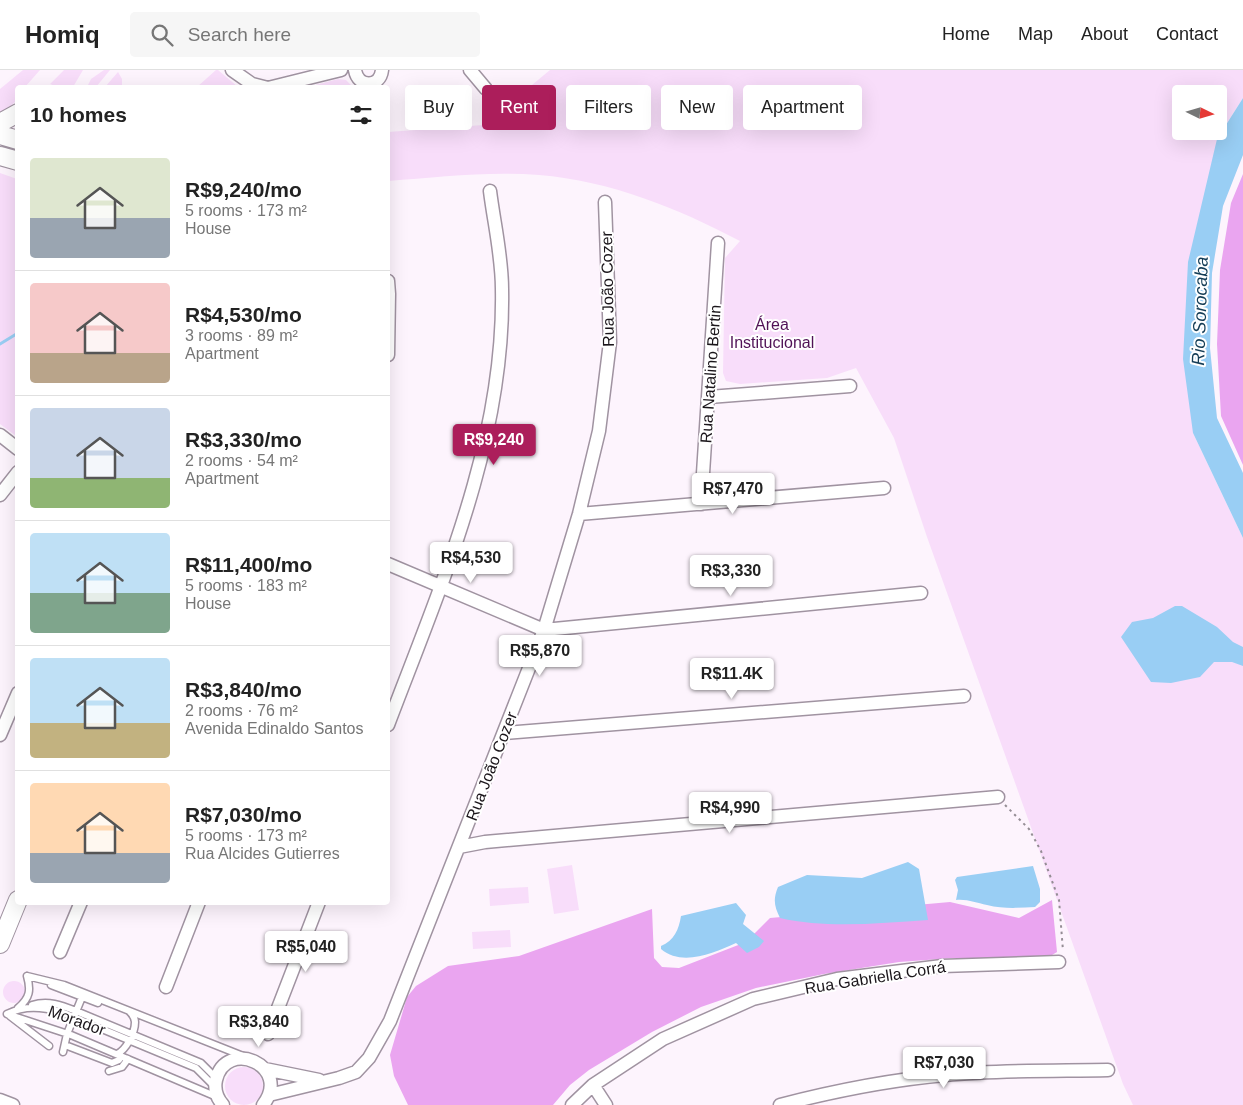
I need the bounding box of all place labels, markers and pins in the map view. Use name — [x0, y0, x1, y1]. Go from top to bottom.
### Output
pin: R$9,240 — [448, 424, 540, 466]
pin: R$7,470 — [687, 472, 779, 515]
pin: R$4,530 — [425, 542, 517, 584]
pin: R$3,330 — [685, 554, 777, 597]
pin: R$5,870 — [494, 634, 586, 677]
pin: R$11.4K — [686, 658, 778, 700]
pin: R$4,990 — [684, 792, 776, 834]
pin: R$5,040 — [260, 930, 352, 973]
pin: R$3,840 — [213, 1006, 305, 1048]
pin: R$7,030 — [898, 1046, 990, 1089]

